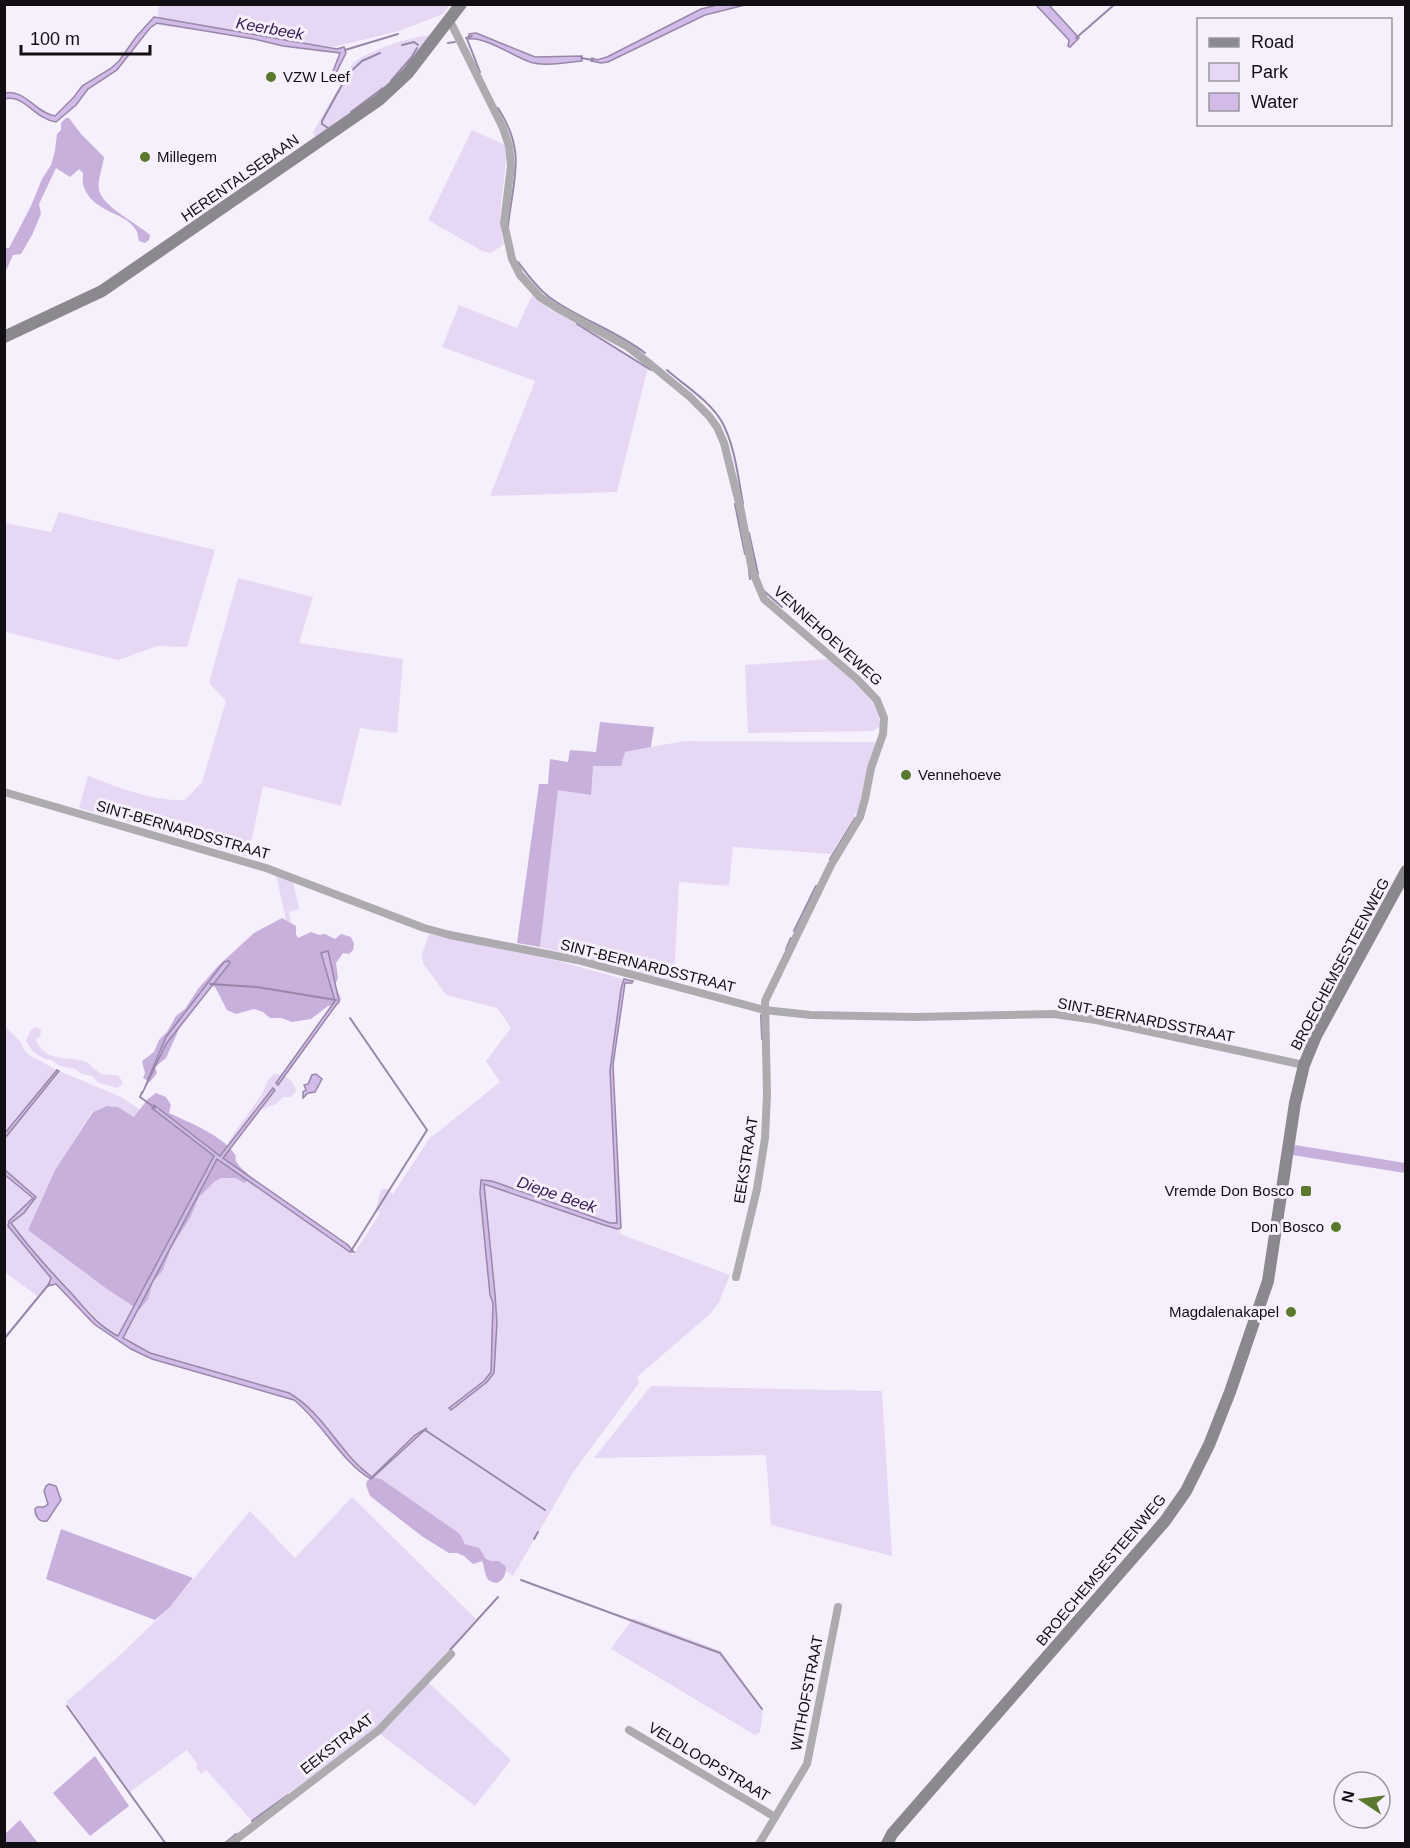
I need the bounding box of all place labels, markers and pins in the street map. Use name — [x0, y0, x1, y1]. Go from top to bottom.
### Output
place label: VZW Leef — [283, 68, 351, 85]
marker: VZW Leef — [264, 70, 278, 84]
place label: Millegem — [157, 148, 217, 165]
marker: Millegem — [138, 150, 152, 164]
place label: Vennehoeve — [918, 766, 1001, 783]
marker: Vennehoeve — [899, 768, 913, 782]
place label: Vremde Don Bosco — [1164, 1182, 1294, 1199]
marker: Vremde Don Bosco — [1299, 1184, 1313, 1198]
place label: Don Bosco — [1251, 1218, 1324, 1235]
marker: Don Bosco — [1329, 1220, 1343, 1234]
place label: Magdalenakapel — [1169, 1303, 1279, 1320]
marker: Magdalenakapel — [1284, 1305, 1298, 1319]

